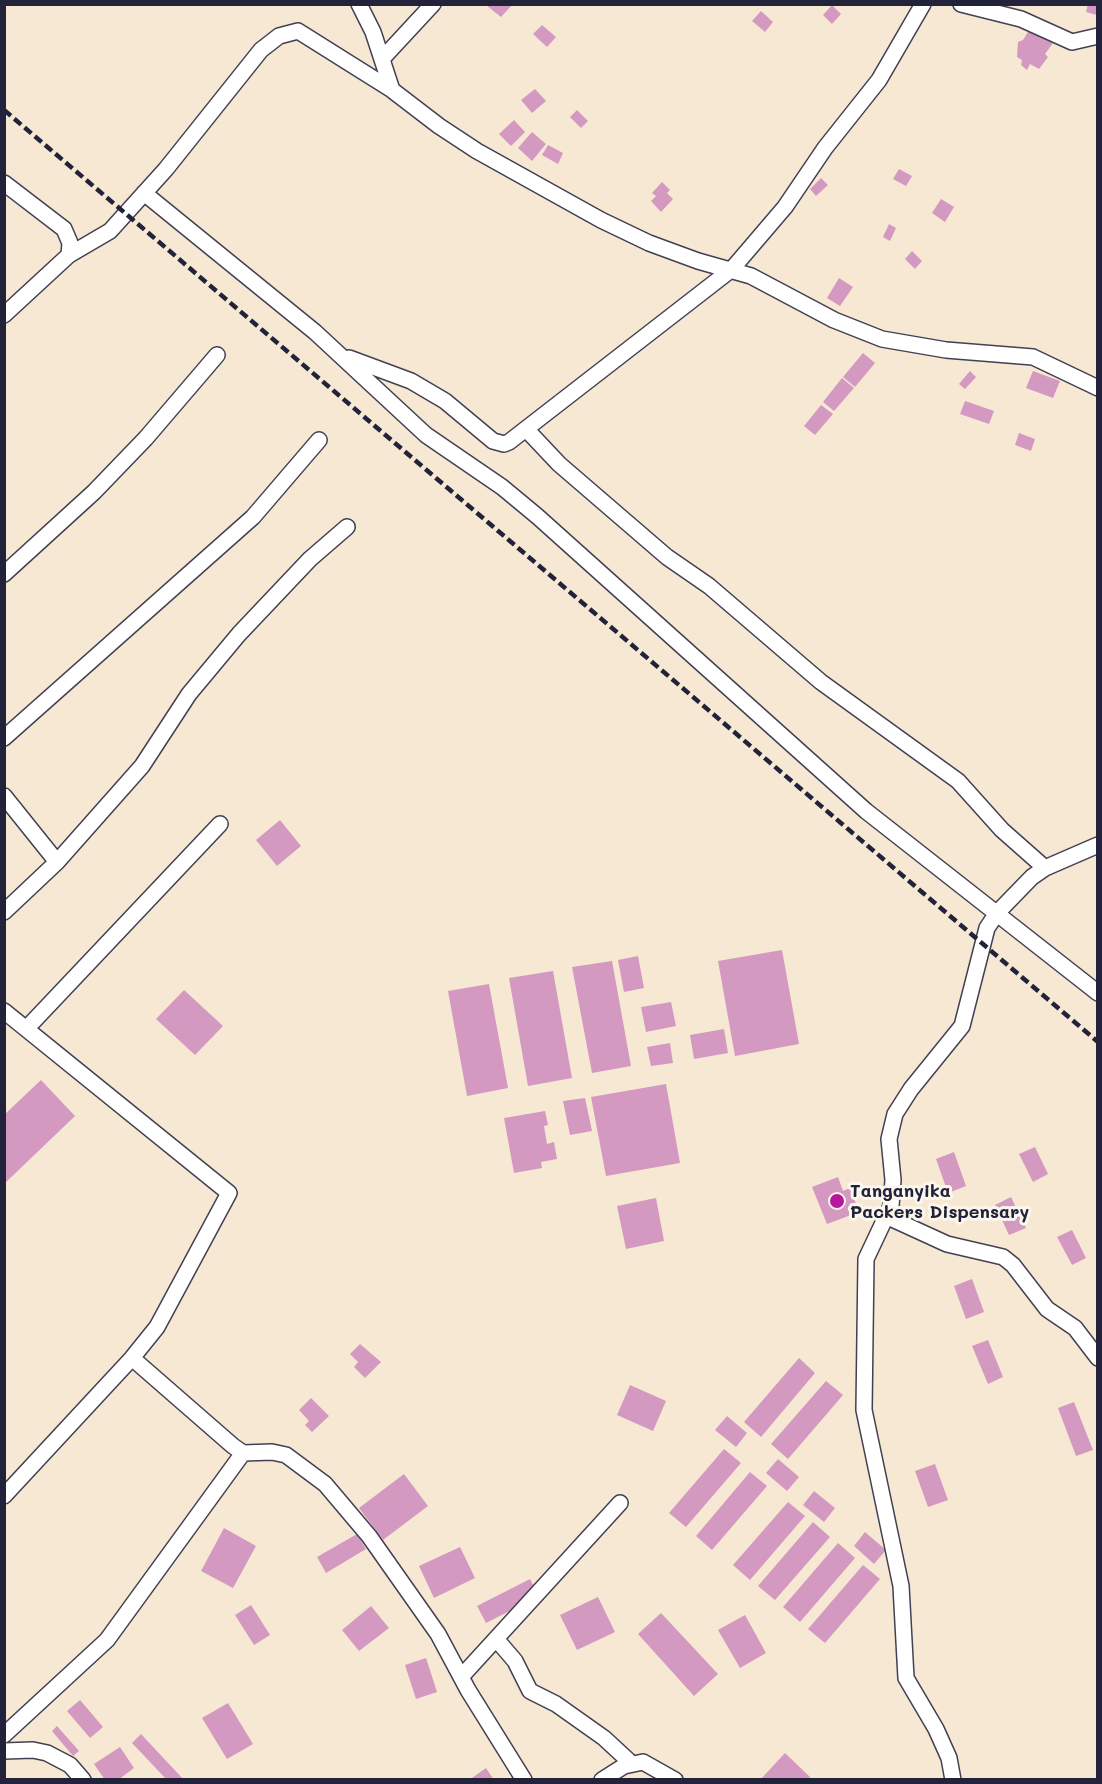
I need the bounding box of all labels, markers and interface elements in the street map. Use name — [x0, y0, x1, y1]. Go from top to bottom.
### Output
place label: Tanganyika Packers Dispensary — [850, 1180, 1029, 1222]
marker: Tanganyika Packers Dispensary — [828, 1192, 846, 1210]

